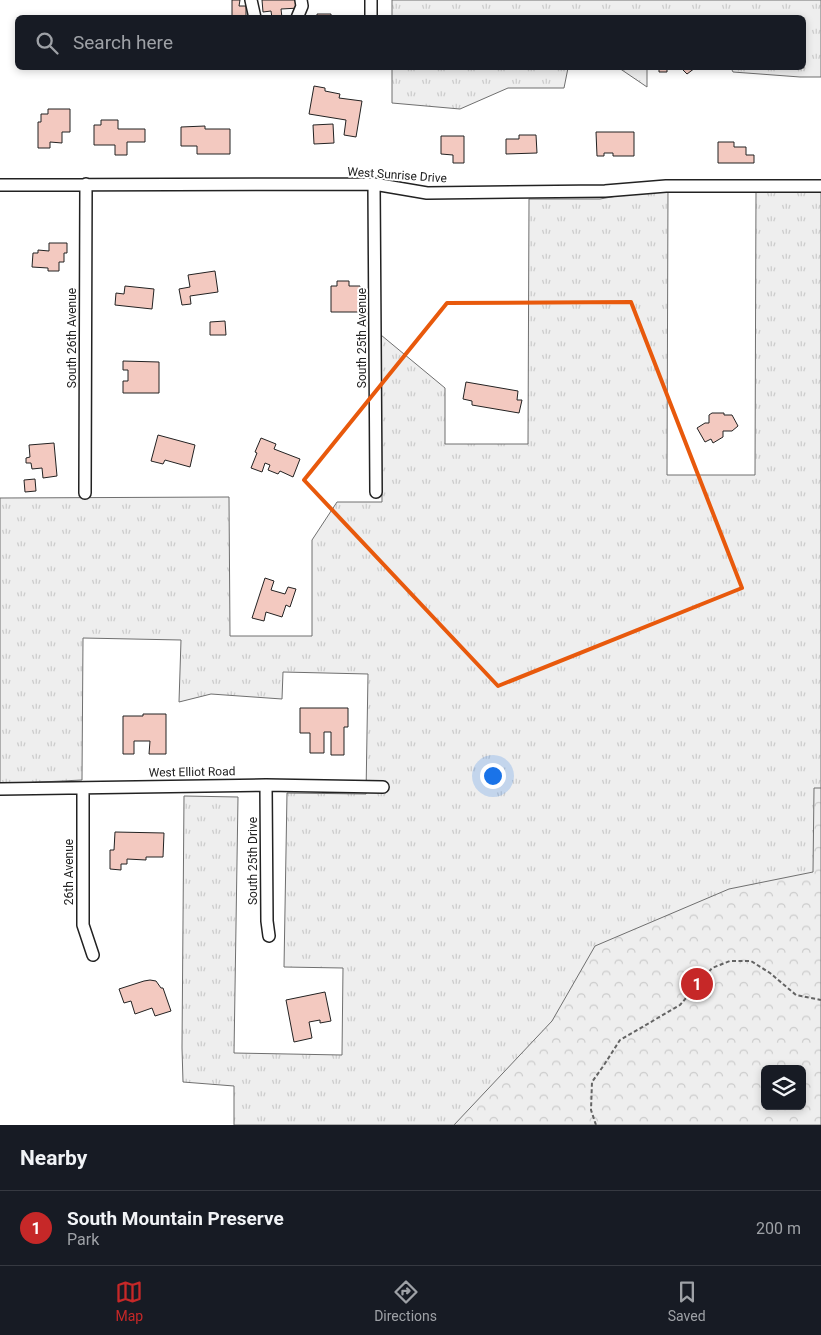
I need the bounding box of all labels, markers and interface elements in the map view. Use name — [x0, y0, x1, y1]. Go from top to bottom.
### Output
search box — [15, 15, 806, 70]
icon: search — [33, 29, 61, 57]
text: Search here — [73, 31, 173, 54]
street label: West Sunrise Drive — [347, 165, 447, 185]
street label: South 26th Avenue — [65, 288, 79, 388]
street label: South 25th Avenue — [355, 288, 369, 388]
your location — [480, 763, 506, 789]
street label: West Elliot Road — [148, 764, 236, 780]
street label: South 25th Drive — [246, 817, 260, 905]
street label: 26th Avenue — [62, 839, 76, 905]
pin: 1 — [681, 965, 713, 1003]
map controls — [761, 1065, 806, 1110]
button: layers — [761, 1065, 806, 1110]
text: Nearby — [20, 1146, 87, 1170]
text: South Mountain Preserve — [67, 1207, 284, 1230]
text: 1 — [31, 1219, 41, 1238]
text: 200 m — [756, 1219, 801, 1238]
text: Park — [67, 1230, 99, 1249]
tab: Map — [115, 1278, 143, 1324]
tab: Directions — [374, 1278, 437, 1324]
tab: Saved — [668, 1278, 706, 1324]

